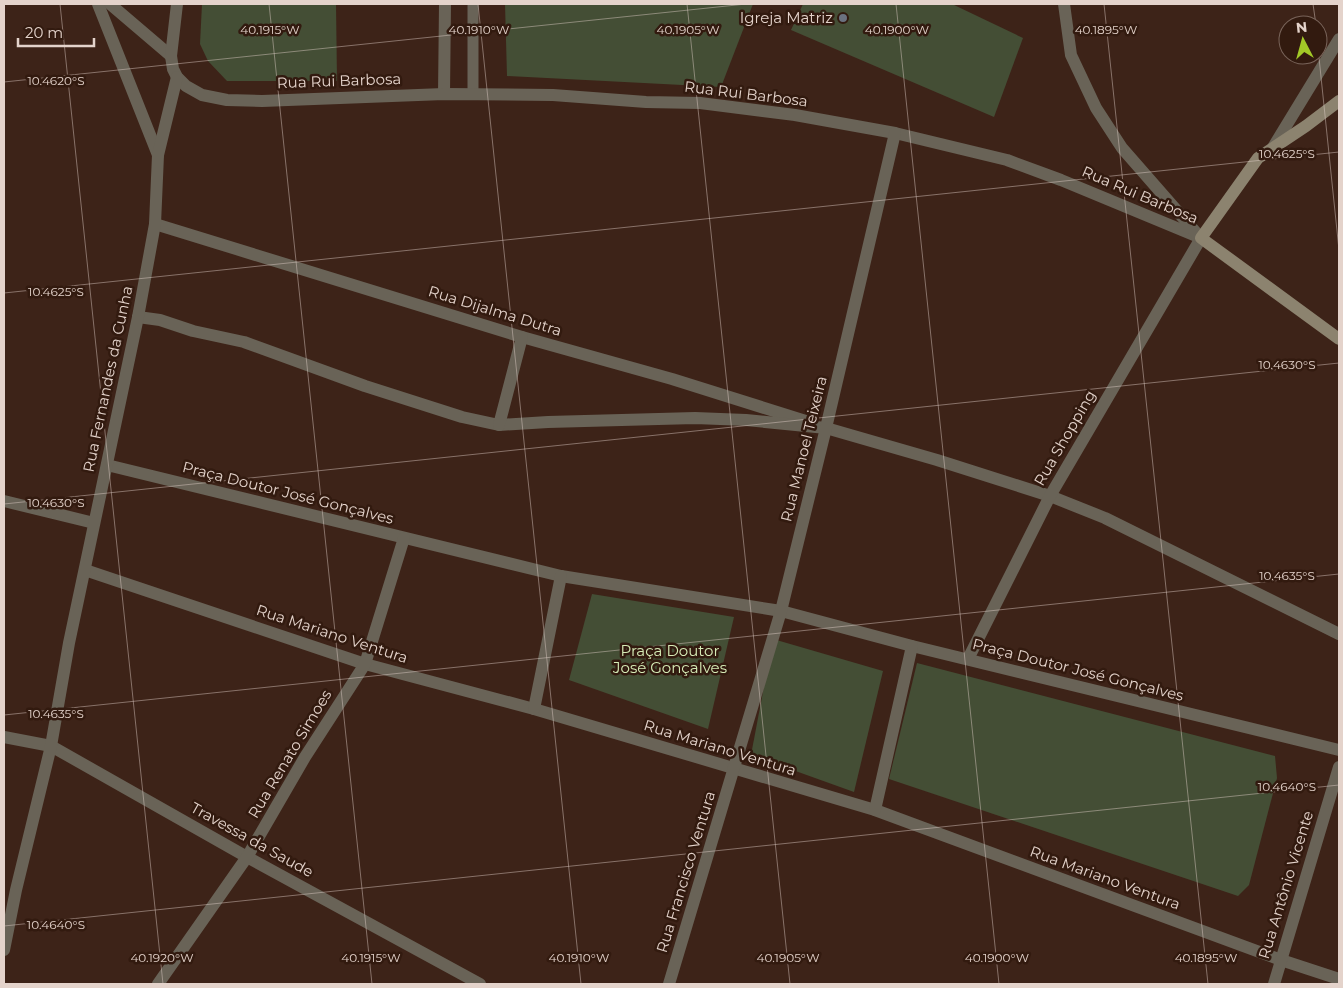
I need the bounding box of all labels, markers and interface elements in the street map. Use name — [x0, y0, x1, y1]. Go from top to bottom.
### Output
place label: Igreja Matriz — [740, 8, 833, 27]
marker: Igreja Matriz — [837, 12, 849, 24]
scale bar — [18, 15, 94, 47]
north arrow — [1278, 15, 1328, 65]
text: N — [1295, 18, 1308, 37]
text: 40.1915°W — [240, 22, 300, 37]
text: 40.1910°W — [449, 22, 509, 37]
text: 40.1905°W — [656, 22, 720, 37]
text: 40.1900°W — [865, 22, 929, 37]
text: 40.1895°W — [1075, 22, 1137, 37]
text: 20 m — [25, 23, 63, 42]
street label: Rua Rui Barbosa — [276, 69, 401, 92]
text: 10.4620°S — [27, 73, 85, 88]
street label: Rua Rui Barbosa — [683, 76, 809, 111]
text: 10.4625°S — [1259, 146, 1315, 161]
street label: Rua Rui Barbosa — [1079, 161, 1201, 228]
street label: Rua Dijalma Dutra — [426, 281, 564, 340]
text: 10.4625°S — [28, 284, 84, 299]
street label: Rua Fernandes da Cunha — [78, 284, 137, 474]
text: 10.4630°S — [1258, 357, 1316, 372]
street label: Rua Manoel Teixeira — [776, 374, 831, 524]
street label: Rua Shopping — [1030, 387, 1100, 489]
street label: Praça Doutor José Gonçalves — [181, 457, 396, 528]
text: 10.4630°S — [27, 495, 85, 510]
text: 10.4635°S — [1259, 568, 1315, 583]
street label: Rua Mariano Ventura — [254, 600, 410, 667]
street label: Praça Doutor José Gonçalves — [971, 634, 1186, 705]
park label: Praça Doutor José Gonçalves — [612, 641, 727, 677]
street label: Rua Renato Simoes — [244, 686, 335, 822]
text: 10.4635°S — [28, 706, 84, 721]
street label: Rua Mariano Ventura — [642, 715, 799, 780]
text: 10.4640°S — [1258, 779, 1316, 794]
street label: Rua Francisco Ventura — [652, 789, 719, 955]
street label: Travessa da Saude — [188, 798, 317, 881]
street label: Rua Antônio Vicente — [1254, 808, 1317, 961]
street label: Rua Mariano Ventura — [1027, 842, 1183, 914]
text: 10.4640°S — [27, 917, 85, 932]
text: 40.1920°W — [130, 950, 194, 965]
text: 40.1915°W — [341, 950, 401, 965]
text: 40.1910°W — [549, 950, 609, 965]
text: 40.1905°W — [756, 950, 820, 965]
text: 40.1900°W — [965, 950, 1029, 965]
text: 40.1895°W — [1175, 950, 1237, 965]

